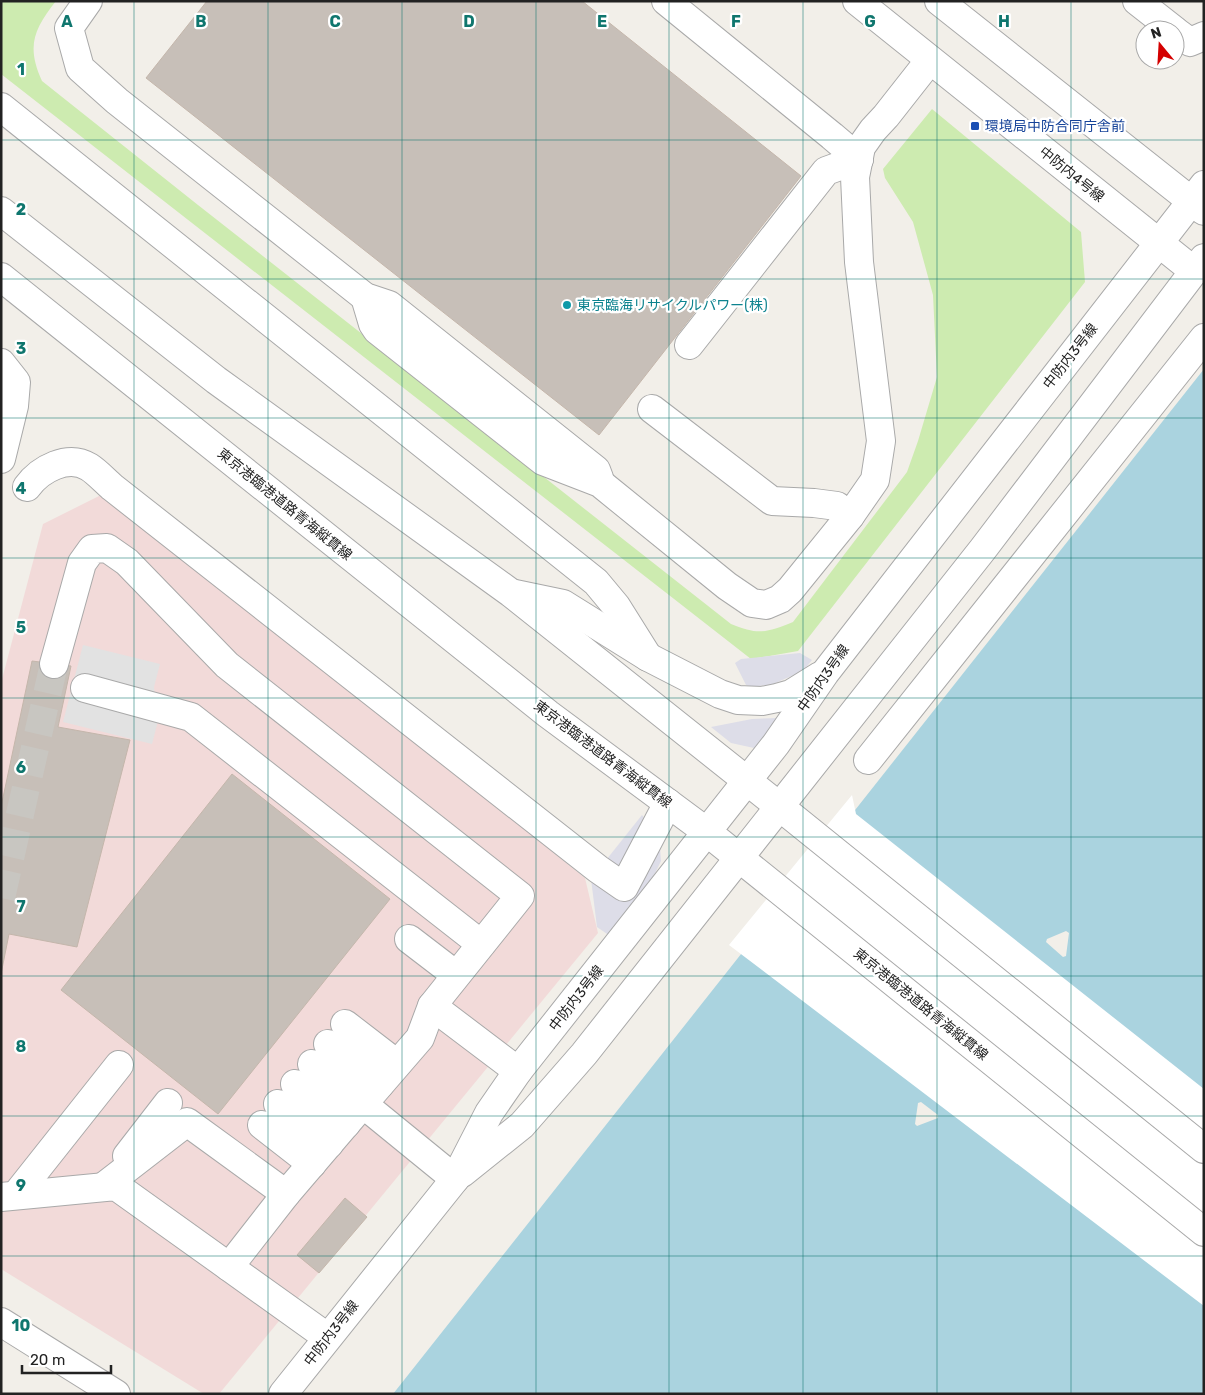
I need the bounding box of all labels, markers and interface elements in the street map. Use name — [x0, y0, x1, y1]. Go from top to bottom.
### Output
text: A — [61, 12, 73, 31]
text: B — [195, 12, 207, 31]
text: C — [329, 12, 341, 31]
text: D — [463, 12, 475, 31]
text: E — [597, 12, 607, 31]
text: F — [731, 12, 741, 31]
text: G — [864, 12, 876, 31]
text: H — [998, 12, 1010, 31]
north arrow — [1135, 20, 1185, 70]
text: N — [1149, 23, 1164, 43]
text: 1 — [17, 60, 25, 79]
place label: 環境局中防合同庁舎前 — [985, 118, 1125, 135]
marker: 環境局中防合同庁舎前 — [969, 120, 981, 132]
street label: 中防内4号線 — [1036, 143, 1108, 206]
text: 2 — [16, 200, 26, 219]
place label: 東京臨海リサイクルパワー(株) — [577, 297, 768, 314]
marker: 東京臨海リサイクルパワー(株) — [561, 299, 573, 311]
street label: 中防内3号線 — [1040, 320, 1101, 392]
text: 3 — [16, 339, 26, 358]
street label: 東京港臨港道路青海縦貫線 — [214, 445, 355, 564]
text: 4 — [16, 479, 27, 498]
text: 5 — [16, 618, 26, 637]
street label: 中防内3号線 — [794, 641, 853, 715]
street label: 東京港臨港道路青海縦貫線 — [530, 697, 675, 812]
text: 6 — [16, 758, 26, 777]
text: 7 — [16, 897, 26, 916]
street label: 東京港臨港道路青海縦貫線 — [850, 945, 991, 1064]
street label: 中防内3号線 — [546, 962, 607, 1034]
text: 8 — [16, 1037, 27, 1056]
text: 9 — [16, 1176, 26, 1195]
street label: 中防内3号線 — [301, 1297, 362, 1369]
text: 10 — [12, 1316, 31, 1335]
scale bar — [22, 1342, 111, 1374]
text: 20 m — [30, 1351, 65, 1369]

